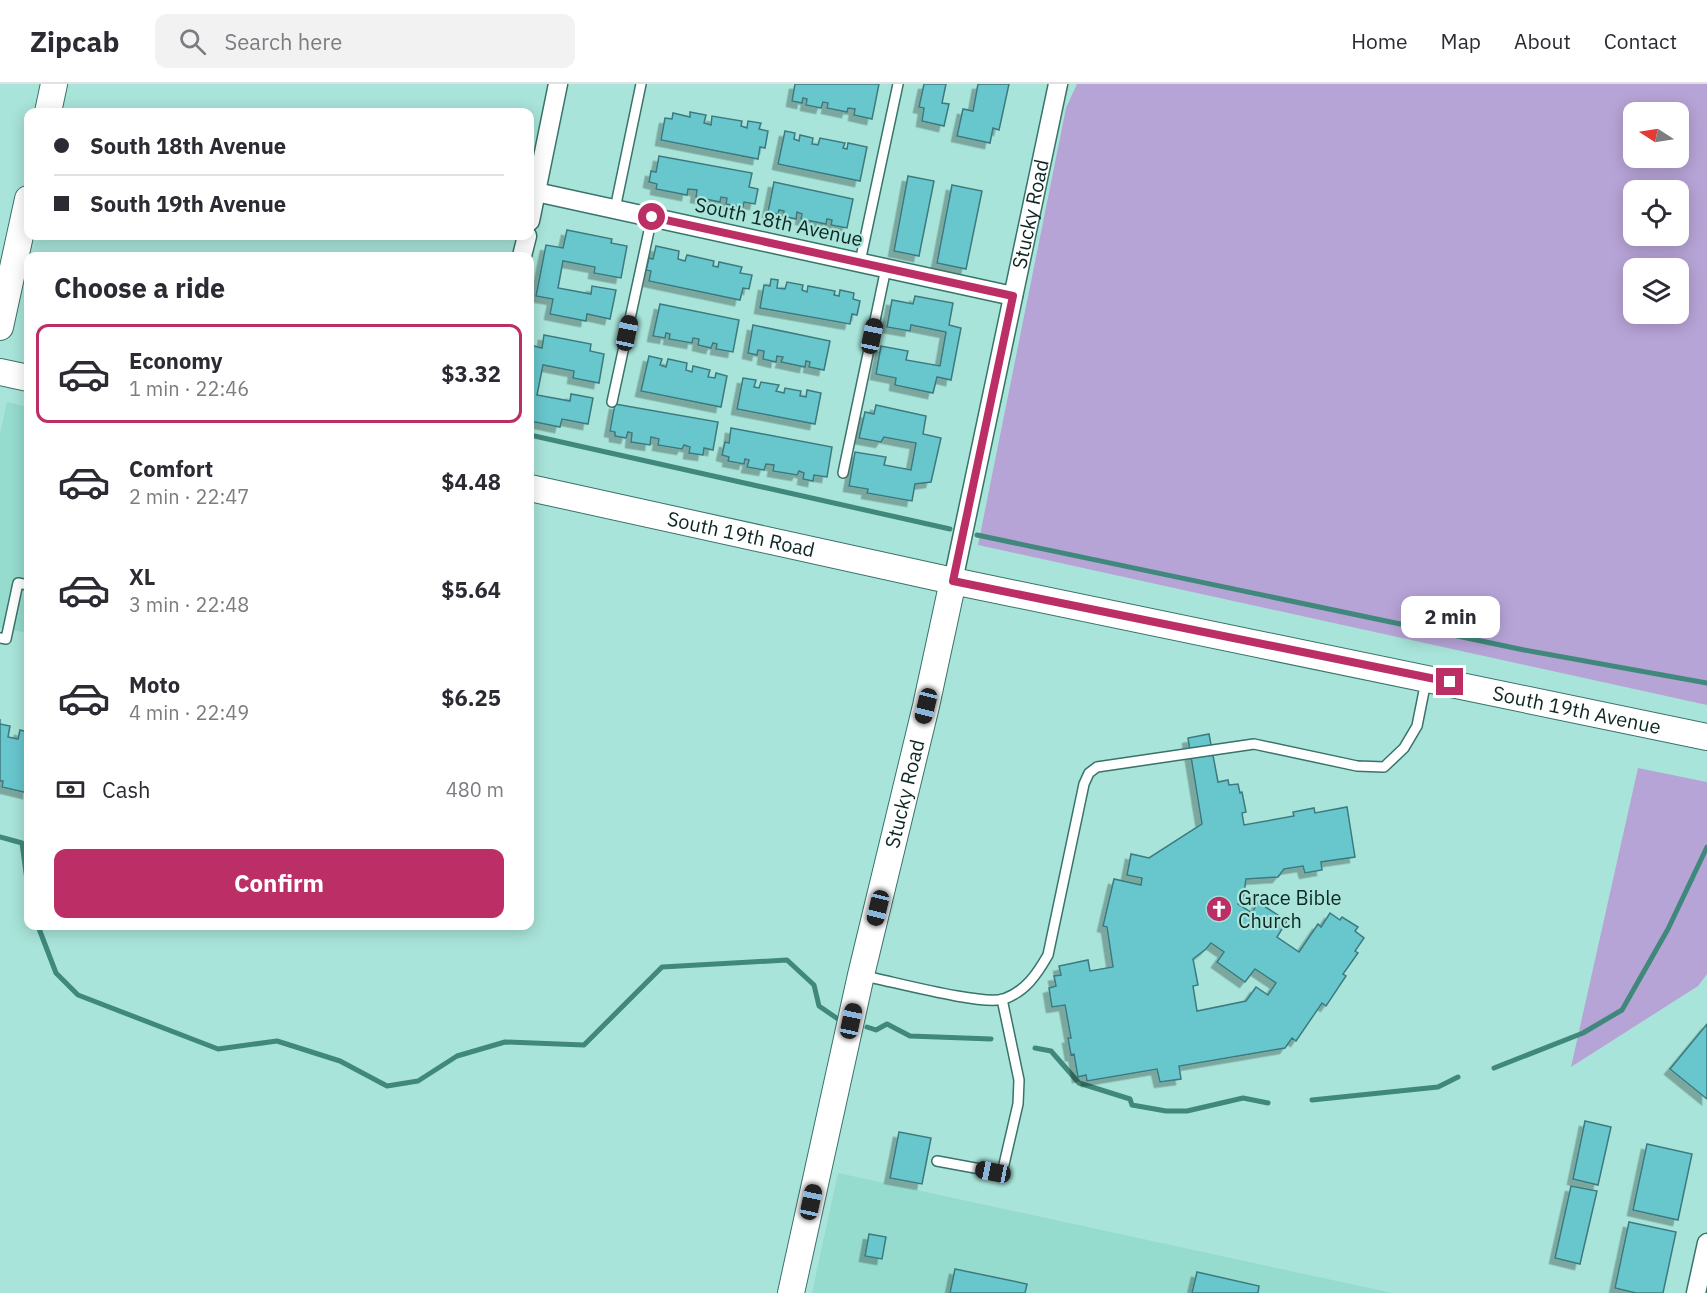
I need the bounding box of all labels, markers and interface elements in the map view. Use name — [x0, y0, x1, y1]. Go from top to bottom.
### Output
search box — [155, 14, 575, 68]
text: Zipcab — [30, 23, 119, 60]
icon: search — [176, 25, 209, 58]
text: Search here — [224, 27, 342, 56]
text: Home — [1351, 27, 1408, 55]
text: Map — [1441, 27, 1481, 55]
text: About — [1514, 27, 1571, 55]
text: Contact — [1604, 27, 1677, 55]
north arrow — [1623, 102, 1689, 168]
map controls — [1623, 102, 1689, 324]
text: South 18th Avenue — [90, 131, 286, 160]
street label: Stucky Road — [1005, 157, 1055, 271]
button: locate — [1623, 180, 1689, 246]
text: South 19th Avenue — [90, 189, 286, 218]
street label: South 18th Avenue — [693, 191, 866, 253]
route start — [638, 203, 665, 230]
button: layers — [1623, 258, 1689, 324]
text: Choose a ride — [54, 270, 225, 305]
car — [614, 314, 640, 352]
car — [859, 317, 885, 355]
text: Economy — [129, 346, 223, 375]
icon: car — [57, 347, 111, 401]
text: $3.32 — [441, 359, 501, 388]
text: 1 min · 22:46 — [129, 375, 249, 402]
text: Comfort — [129, 454, 213, 483]
icon: car — [57, 455, 111, 509]
text: $4.48 — [441, 467, 501, 496]
text: 2 min · 22:47 — [129, 483, 249, 510]
street label: South 19th Road — [665, 505, 817, 563]
text: XL — [129, 562, 155, 591]
icon: car — [57, 563, 111, 617]
text: $5.64 — [441, 575, 501, 604]
text: 3 min · 22:48 — [129, 591, 249, 618]
callout: 2 min — [1400, 595, 1500, 637]
text: 2 min — [1424, 603, 1477, 630]
route end — [1436, 668, 1463, 695]
text: Moto — [129, 670, 180, 699]
icon: car — [57, 671, 111, 725]
street label: South 19th Avenue — [1490, 679, 1663, 740]
text: $6.25 — [441, 683, 501, 712]
car — [913, 686, 939, 726]
text: 4 min · 22:49 — [129, 699, 249, 726]
street label: Stucky Road — [878, 736, 930, 851]
icon: cash — [54, 773, 87, 806]
text: Cash — [102, 775, 151, 804]
text: 480 m — [446, 776, 504, 803]
button: Confirm — [54, 849, 504, 918]
place label: Grace Bible Church — [1238, 884, 1342, 934]
car — [865, 888, 891, 928]
church icon: Grace Bible Church — [1204, 894, 1234, 924]
car — [838, 1002, 864, 1040]
car — [974, 1160, 1012, 1184]
car — [798, 1183, 824, 1221]

